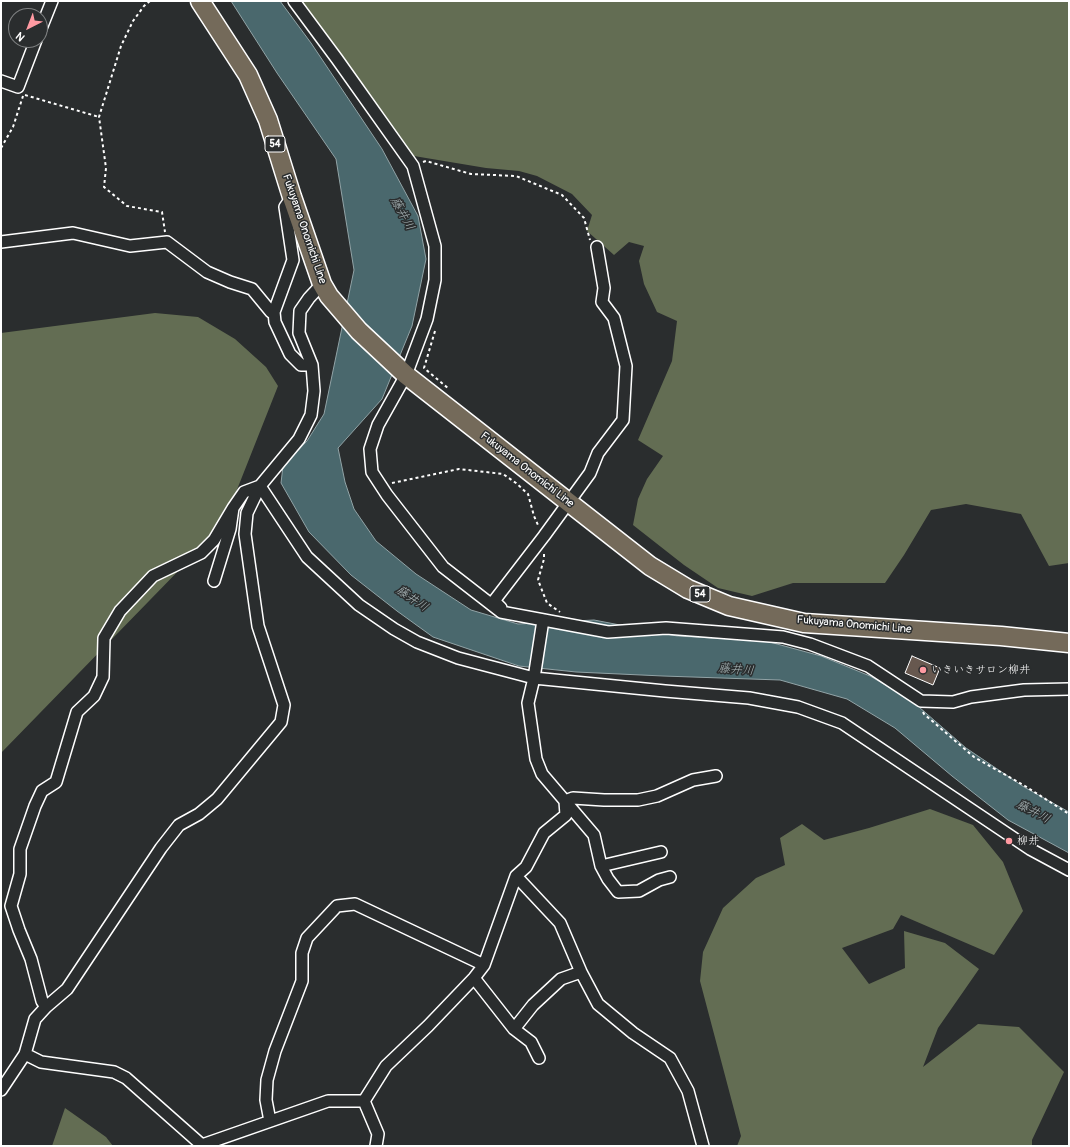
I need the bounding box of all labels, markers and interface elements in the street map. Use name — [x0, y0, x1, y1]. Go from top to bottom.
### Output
north arrow — [8, 8, 48, 48]
text: N — [13, 29, 27, 44]
road number: 54 — [265, 136, 285, 152]
street label: Fukuyama Onomichi Line — [279, 172, 329, 286]
water label: 藤井川 — [387, 195, 417, 233]
street label: Fukuyama Onomichi Line — [478, 429, 576, 511]
water label: 藤井川 — [393, 583, 431, 615]
road number: 54 — [690, 586, 710, 602]
street label: Fukuyama Onomichi Line — [796, 613, 912, 637]
water label: 藤井川 — [717, 661, 755, 679]
place label: いきいきサロン柳井 — [931, 663, 1030, 677]
marker: いきいきサロン柳井 — [918, 665, 928, 675]
water label: 藤井川 — [1014, 797, 1052, 827]
place label: 柳井 — [1017, 834, 1039, 848]
marker: 柳井 — [1004, 836, 1014, 846]

